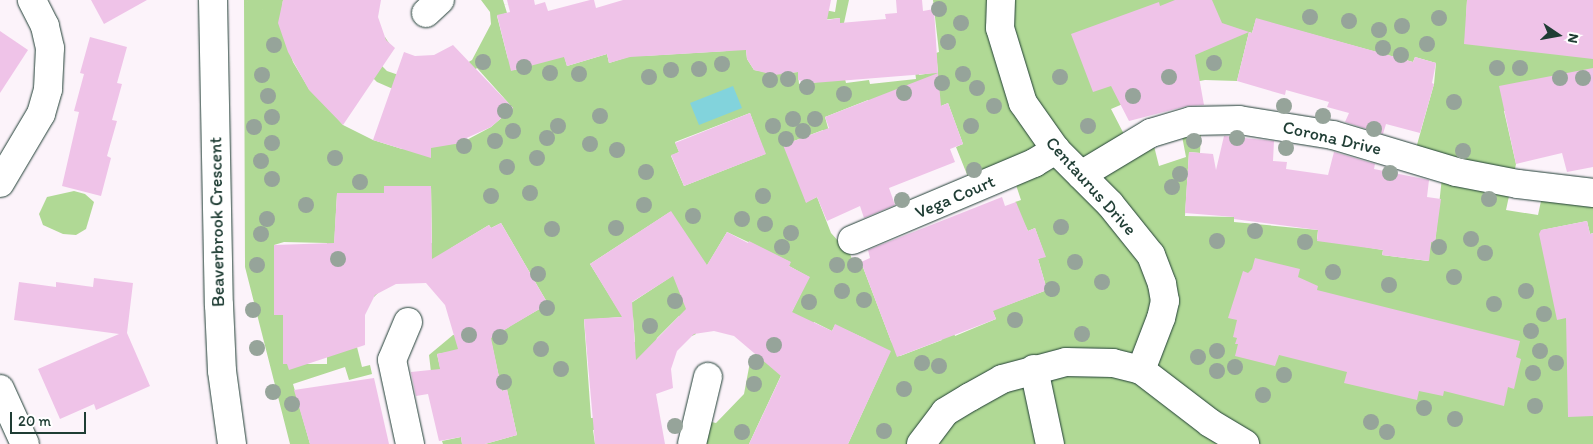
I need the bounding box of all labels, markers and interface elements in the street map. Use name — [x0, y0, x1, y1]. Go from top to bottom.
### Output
north arrow — [1533, 10, 1583, 60]
text: N — [1564, 32, 1582, 45]
street label: Corona Drive — [1281, 116, 1383, 160]
street label: Centaurus Drive — [1041, 132, 1141, 240]
street label: Beaverbrook Crescent — [205, 137, 229, 307]
street label: Vega Court — [912, 170, 998, 224]
scale bar — [12, 402, 89, 434]
text: 20 m — [18, 412, 51, 430]

